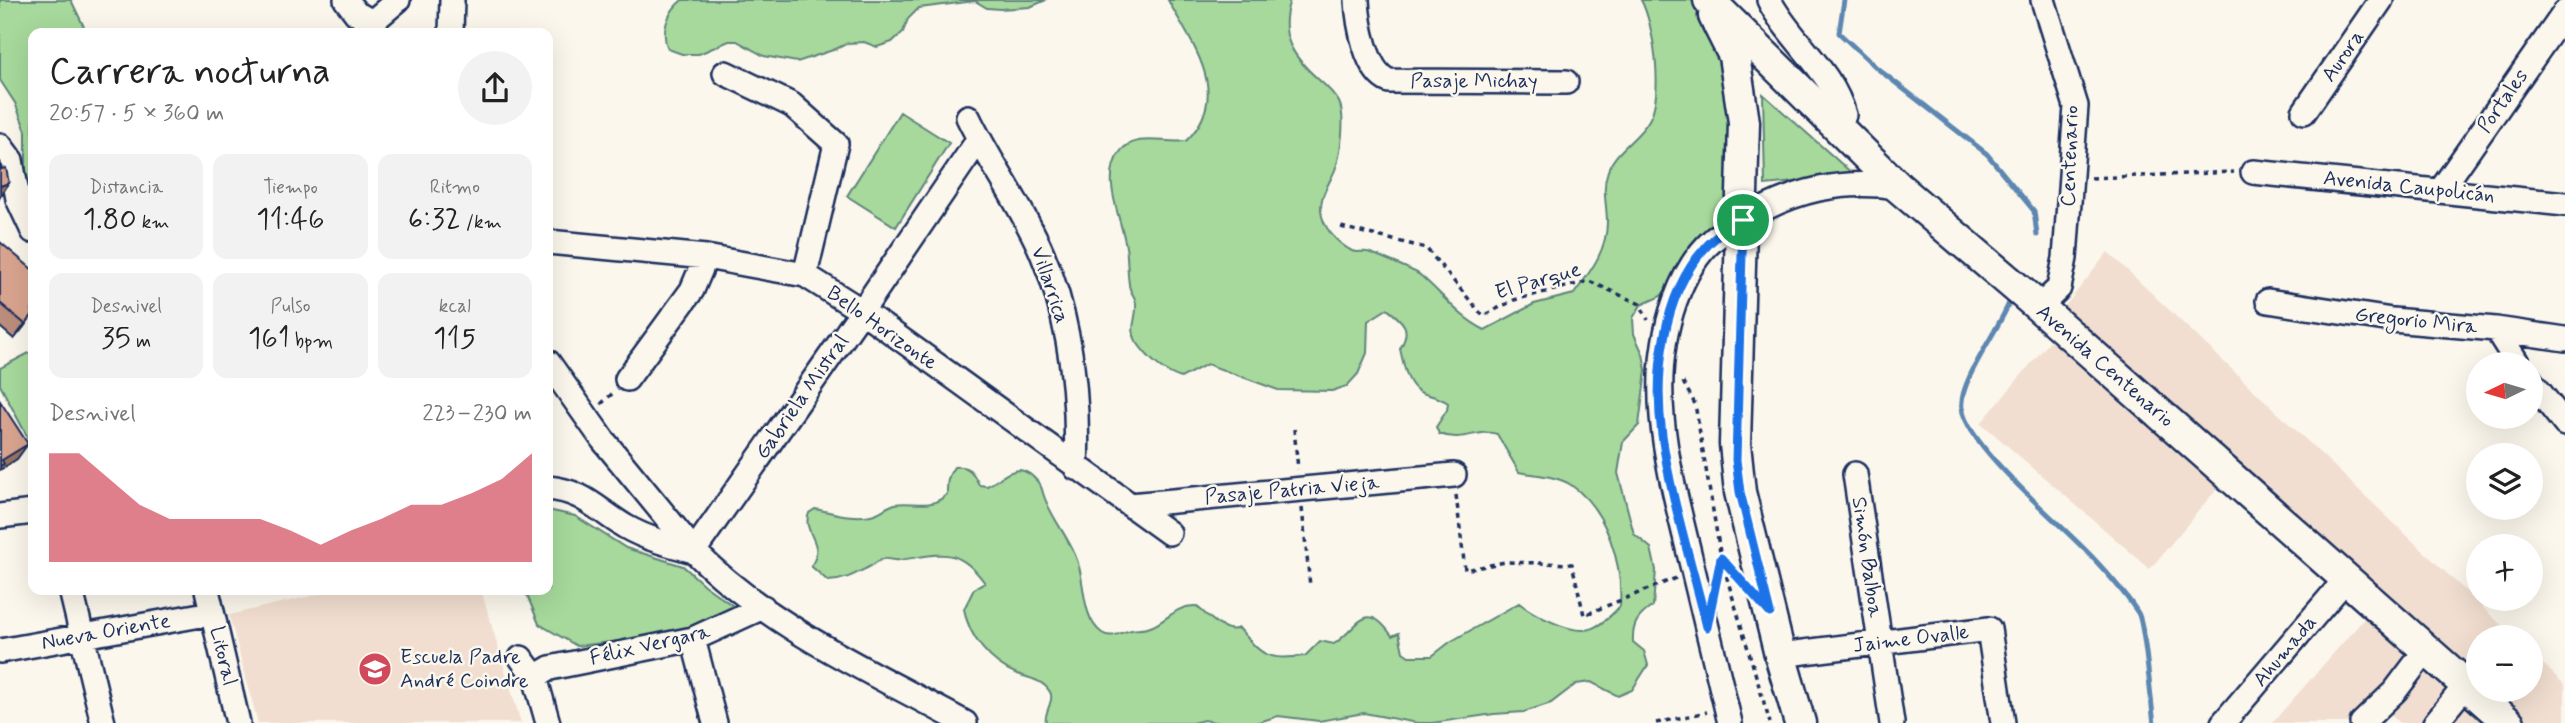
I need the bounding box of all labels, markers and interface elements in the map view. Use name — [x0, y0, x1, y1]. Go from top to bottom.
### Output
street label: Aurora — [2315, 24, 2371, 88]
text: Carrera nocturna — [49, 48, 331, 97]
button: share — [458, 51, 532, 125]
street label: Portales — [2471, 64, 2535, 138]
street label: Pasaje Michay — [1410, 67, 1538, 95]
text: 20:57 · 5 × 360 m — [49, 99, 224, 129]
street label: Centenario — [2054, 105, 2086, 207]
street label: Avenida Caupolicán — [2322, 164, 2496, 210]
text: Distancia — [89, 175, 163, 200]
text: Tiempo — [263, 175, 318, 200]
text: Ritmo — [430, 175, 480, 200]
pin — [1713, 190, 1773, 250]
text: 1.80 — [83, 200, 137, 239]
text: 11:46 — [256, 200, 325, 239]
text: 6:32 — [408, 200, 461, 239]
icon: arrive — [1724, 201, 1762, 239]
text: km — [137, 210, 169, 235]
text: /km — [461, 210, 502, 235]
street label: Villarrica — [1024, 243, 1076, 327]
street label: El Parque — [1492, 255, 1584, 307]
street label: Bello Horizonte — [821, 279, 943, 377]
text: Desnivel — [90, 294, 162, 319]
text: Pulso — [271, 294, 310, 319]
text: kcal — [439, 294, 471, 319]
street label: Avenida Centenario — [2030, 298, 2180, 434]
street label: Gregorio Mira — [2353, 301, 2479, 342]
text: 35 — [101, 319, 131, 358]
text: 161 — [248, 319, 290, 358]
text: 115 — [433, 319, 476, 358]
text: m — [131, 329, 151, 354]
text: bpm — [290, 329, 333, 354]
street label: Gabriela Mistral — [749, 329, 855, 465]
north arrow — [2466, 352, 2543, 429]
map controls — [2466, 352, 2543, 702]
text: Desnivel — [49, 399, 136, 429]
text: 223–230 m — [422, 399, 532, 429]
button: layers — [2466, 443, 2543, 520]
street label: Pasaje Patria Vieja — [1204, 468, 1381, 512]
street label: Simón Balboa — [1845, 495, 1889, 619]
button: + — [2466, 534, 2543, 611]
street label: Nueva Oriente — [39, 607, 173, 657]
street label: Ahumada — [2247, 609, 2323, 693]
street label: Félix Vergara — [587, 617, 713, 672]
street label: Jaime Ovalle — [1851, 618, 1971, 660]
street label: Litoral — [203, 624, 243, 688]
button: − — [2466, 625, 2543, 702]
place label: Escuela Padre André Coindre — [400, 643, 529, 695]
school or university icon: Escuela Padre André Coindre — [356, 650, 394, 688]

